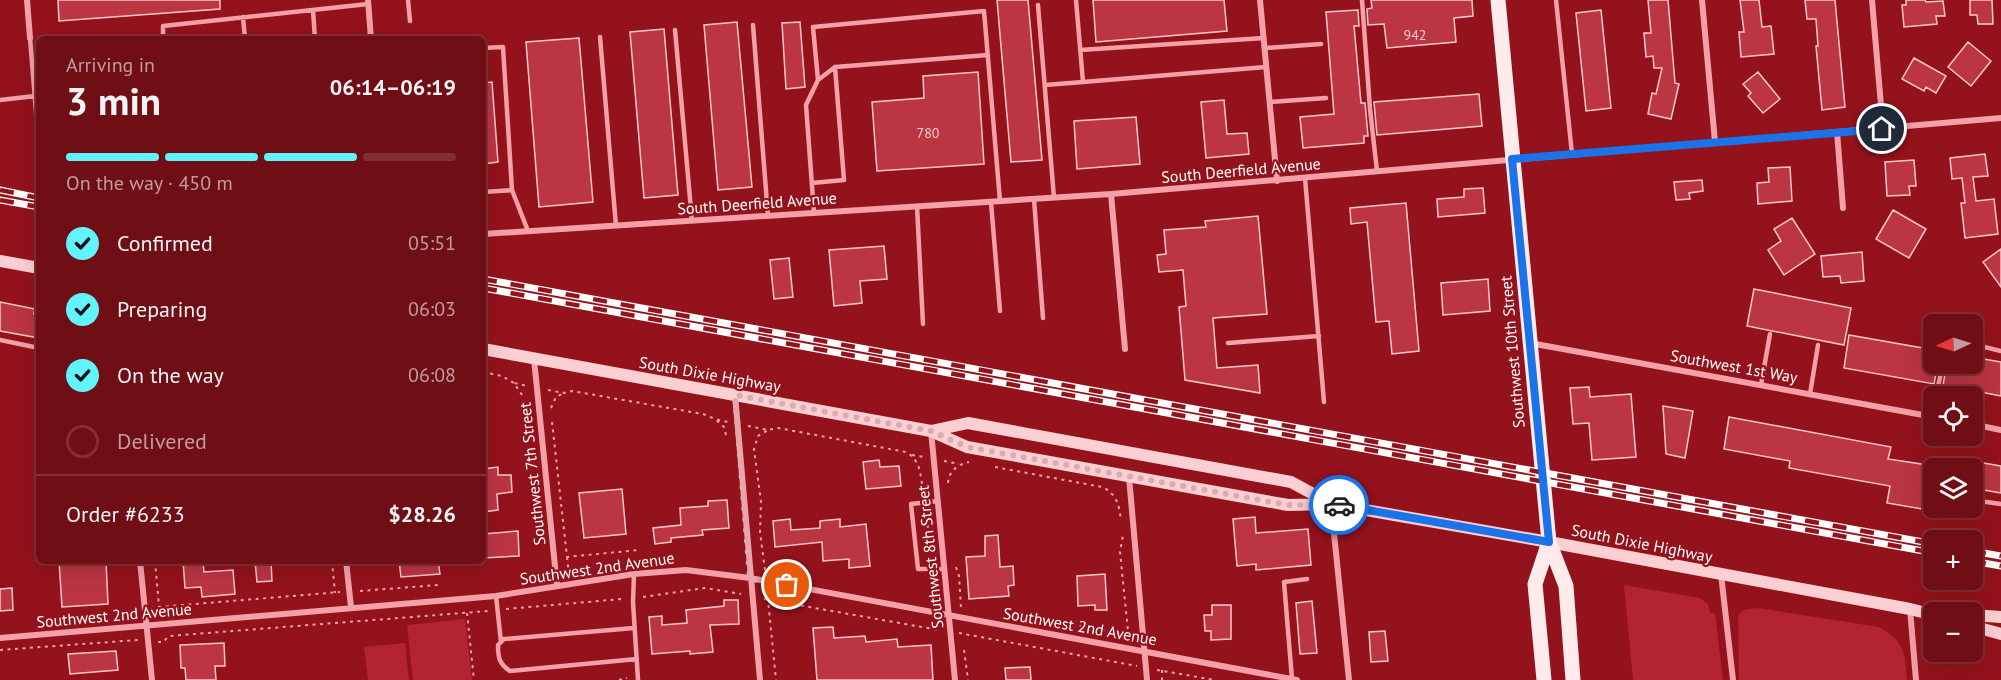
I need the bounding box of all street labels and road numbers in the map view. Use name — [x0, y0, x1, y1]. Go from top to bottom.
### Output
street label: South Deerfield Avenue — [1160, 153, 1322, 187]
street label: South Deerfield Avenue — [677, 187, 837, 219]
street label: Southwest 10th Street — [1495, 274, 1529, 429]
street label: Southwest 1st Way — [1669, 345, 1800, 387]
street label: South Dixie Highway — [638, 352, 783, 396]
street label: Southwest 7th Street — [514, 401, 549, 546]
street label: Southwest 8th Street — [912, 484, 947, 630]
street label: South Dixie Highway — [1570, 520, 1715, 567]
street label: Southwest 2nd Avenue — [518, 547, 676, 589]
street label: Southwest 2nd Avenue — [36, 598, 192, 632]
street label: Southwest 2nd Avenue — [1002, 603, 1158, 649]

